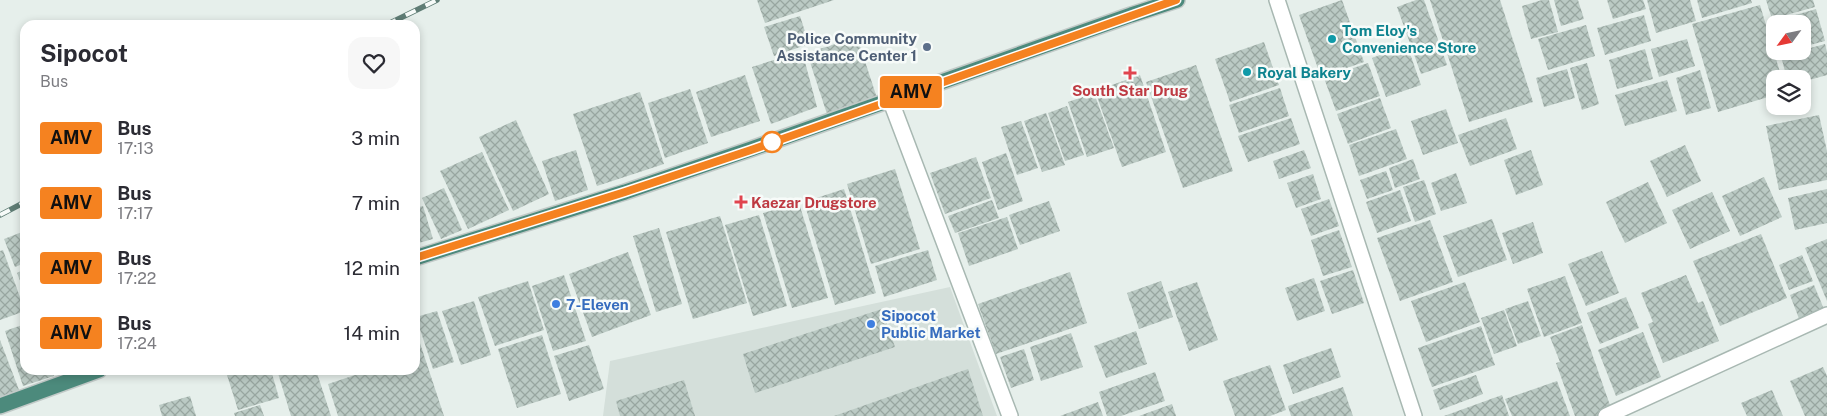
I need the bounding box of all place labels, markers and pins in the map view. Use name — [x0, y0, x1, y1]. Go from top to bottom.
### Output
place label: Tom Eloy's Convenience Store — [1342, 22, 1476, 56]
place label: Police Community Assistance Center 1 — [776, 30, 918, 64]
marker: Tom Eloy's Convenience Store — [1326, 33, 1338, 45]
marker: Police Community Assistance Center 1 — [921, 41, 933, 53]
place label: Royal Bakery — [1257, 64, 1352, 81]
marker: Royal Bakery — [1241, 66, 1253, 78]
marker: South Star Drug — [1124, 67, 1136, 79]
place label: South Star Drug — [1072, 82, 1189, 99]
unlabelled marker — [761, 131, 783, 153]
place label: Kaezar Drugstore — [751, 194, 877, 211]
marker: Kaezar Drugstore — [735, 196, 747, 208]
place label: 7-Eleven — [566, 296, 629, 313]
marker: 7-Eleven — [550, 298, 562, 310]
place label: Sipocot Public Market — [881, 307, 981, 341]
marker: Sipocot Public Market — [865, 318, 877, 330]

